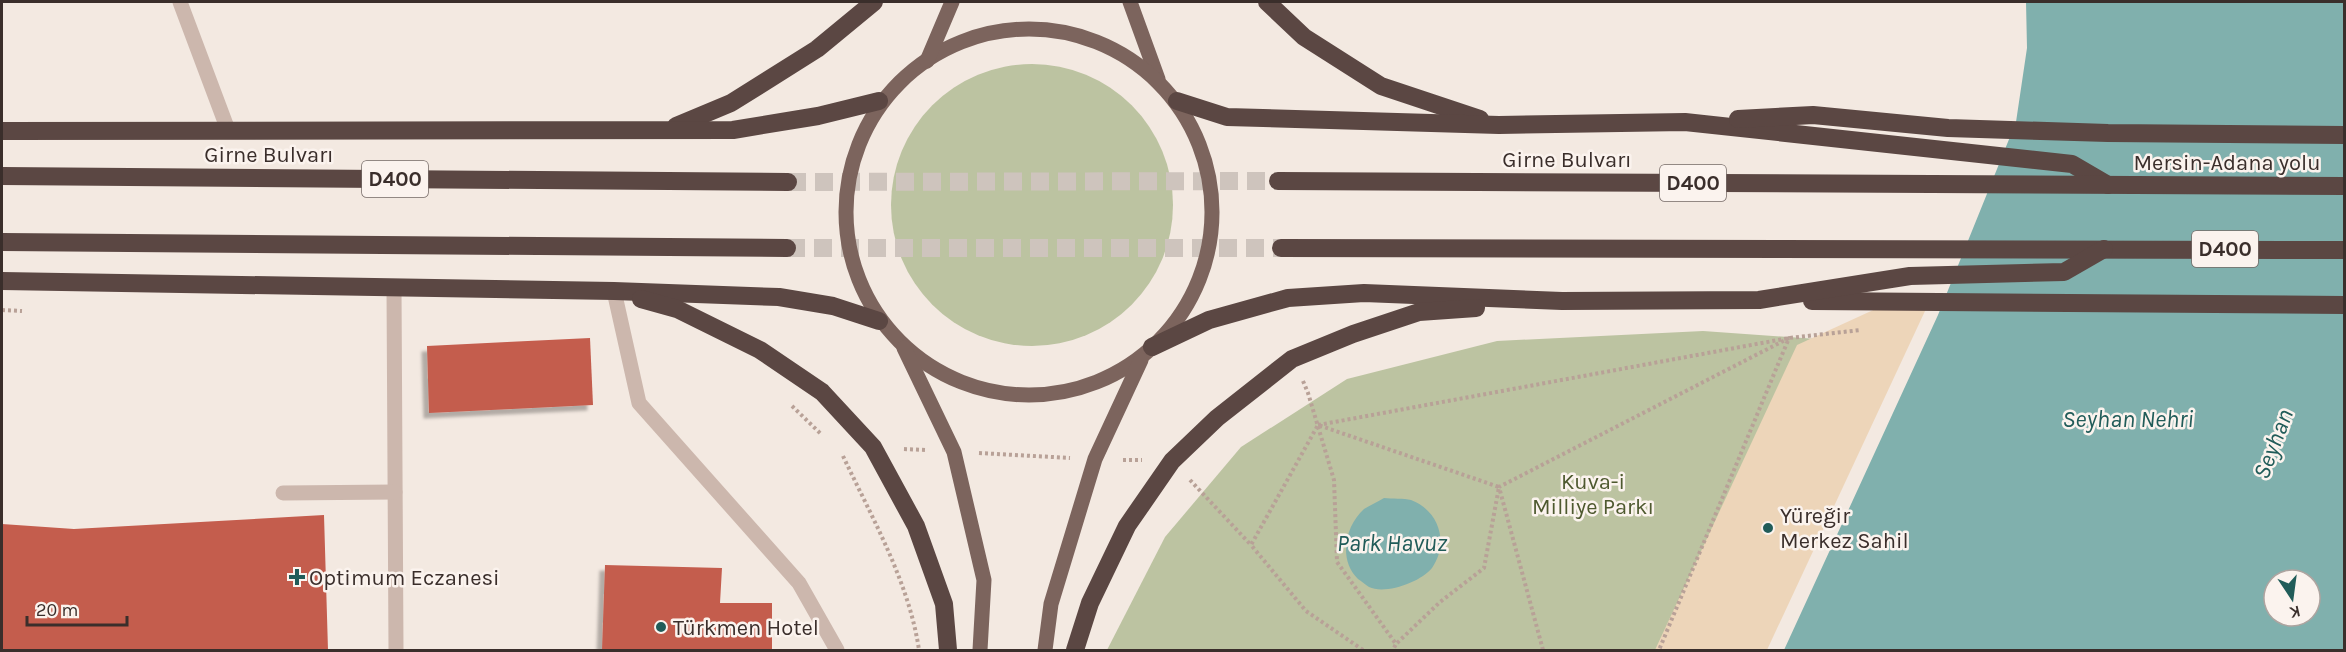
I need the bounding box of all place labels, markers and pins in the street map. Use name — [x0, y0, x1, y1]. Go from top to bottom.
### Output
place label: Yüreğir Merkez Sahil — [1780, 503, 1909, 554]
marker: Yüreğir Merkez Sahil — [1761, 521, 1775, 535]
place label: Optimum Eczanesi — [309, 565, 500, 591]
marker: Optimum Eczanesi — [290, 570, 304, 584]
place label: Türkmen Hotel — [673, 615, 819, 641]
marker: Türkmen Hotel — [654, 620, 668, 634]

